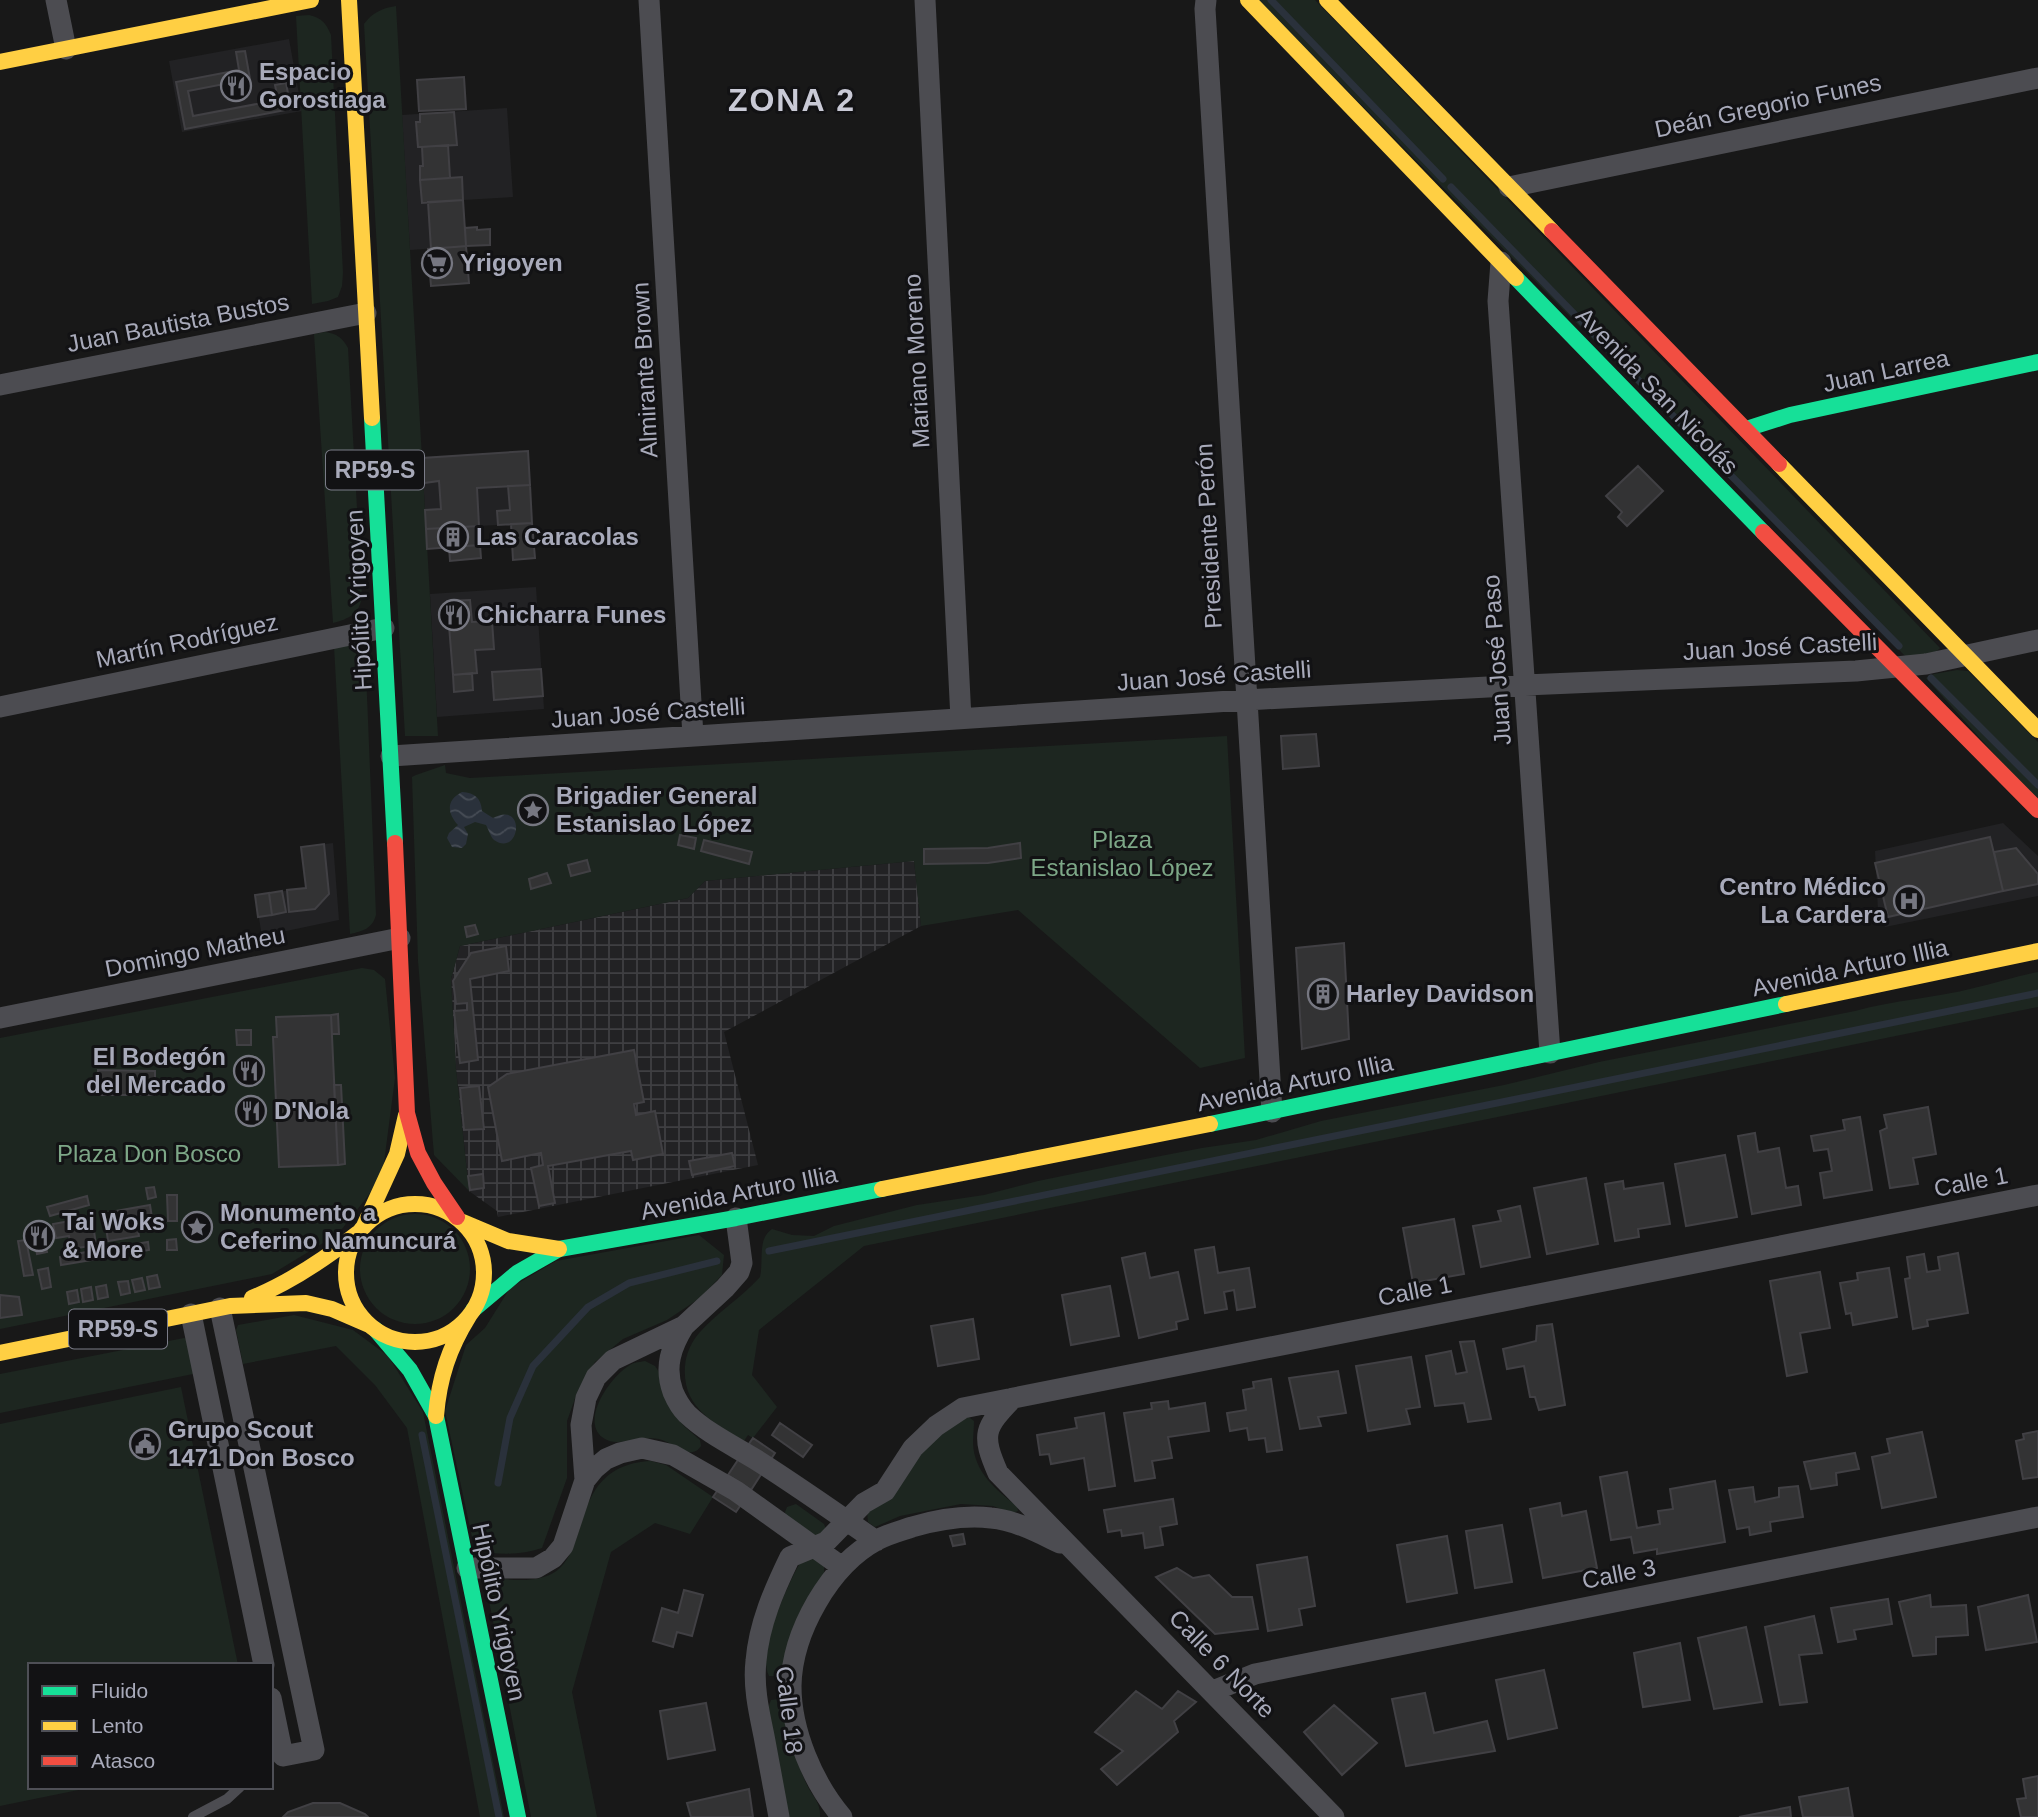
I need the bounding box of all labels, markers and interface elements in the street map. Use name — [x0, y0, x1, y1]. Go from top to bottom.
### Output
place label: Espacio Gorostiaga — [259, 58, 386, 113]
street label: Deán Gregorio Funes — [1652, 68, 1884, 143]
restaurant icon: Espacio Gorostiaga — [219, 69, 253, 103]
district label: ZONA 2 — [728, 82, 856, 118]
supermarket icon: Yrigoyen — [420, 246, 454, 280]
place label: Yrigoyen — [460, 249, 563, 276]
street label: Mariano Moreno — [898, 273, 935, 449]
street label: Almirante Brown — [626, 281, 663, 459]
street label: Juan Bautista Bustos — [65, 288, 291, 357]
street label: Avenida San Nicolás — [1571, 302, 1744, 480]
street label: Juan Larrea — [1820, 344, 1952, 397]
street label: Presidente Perón — [1190, 443, 1227, 629]
road number: RP59-S — [326, 450, 424, 490]
street label: Hipólito Yrigoyen — [340, 509, 377, 691]
building icon: Las Caracolas — [436, 520, 470, 554]
place label: Las Caracolas — [476, 523, 639, 550]
street label: Juan José Paso — [1477, 574, 1516, 746]
restaurant icon: Chicharra Funes — [437, 598, 471, 632]
place label: Chicharra Funes — [477, 601, 666, 628]
street label: Martín Rodríguez — [93, 608, 280, 673]
street label: Juan José Castelli — [1682, 628, 1878, 665]
street label: Juan José Castelli — [1116, 655, 1312, 696]
street label: Juan José Castelli — [550, 692, 746, 733]
place label: Brigadier General Estanislao López — [556, 782, 757, 837]
place icon: Brigadier General Estanislao López — [516, 793, 550, 827]
park label: Plaza Estanislao López — [1031, 826, 1213, 881]
place label: Centro Médico La Cardera — [1719, 873, 1887, 928]
hospital icon: Centro Médico La Cardera — [1892, 884, 1926, 918]
street label: Domingo Matheu — [103, 921, 287, 982]
street label: Avenida Arturo Illia — [1749, 933, 1951, 1001]
building icon: Harley Davidson — [1306, 977, 1340, 1011]
place label: Harley Davidson — [1346, 980, 1534, 1007]
place label: El Bodegón del Mercado — [86, 1043, 226, 1098]
street label: Avenida Arturo Illia — [1194, 1048, 1396, 1116]
restaurant icon: El Bodegón del Mercado — [232, 1054, 266, 1088]
restaurant icon: D'Nola — [234, 1094, 268, 1128]
place label: D'Nola — [274, 1097, 350, 1124]
park label: Plaza Don Bosco — [57, 1140, 241, 1167]
street label: Avenida Arturo Illia — [638, 1160, 840, 1225]
street label: Calle 1 — [1932, 1161, 2010, 1202]
place label: Monumento a Ceferino Namuncurá — [220, 1199, 457, 1254]
place label: Tai Woks & More — [62, 1208, 165, 1263]
place icon: Monumento a Ceferino Namuncurá — [180, 1210, 214, 1244]
restaurant icon: Tai Woks & More — [22, 1219, 56, 1253]
street label: Calle 1 — [1376, 1270, 1454, 1311]
road number: RP59-S — [69, 1310, 167, 1348]
place label: Grupo Scout 1471 Don Bosco — [168, 1416, 355, 1471]
public building icon: Grupo Scout 1471 Don Bosco — [128, 1427, 162, 1461]
street label: Hipólito Yrigoyen — [467, 1521, 532, 1703]
street label: Calle 3 — [1580, 1553, 1658, 1594]
street label: Calle 6 Norte — [1164, 1604, 1281, 1723]
legend — [28, 1663, 273, 1789]
street label: Calle 18 — [771, 1665, 808, 1755]
text: Fluido — [91, 1679, 148, 1702]
text: Lento — [91, 1714, 144, 1737]
text: Atasco — [91, 1749, 155, 1772]

